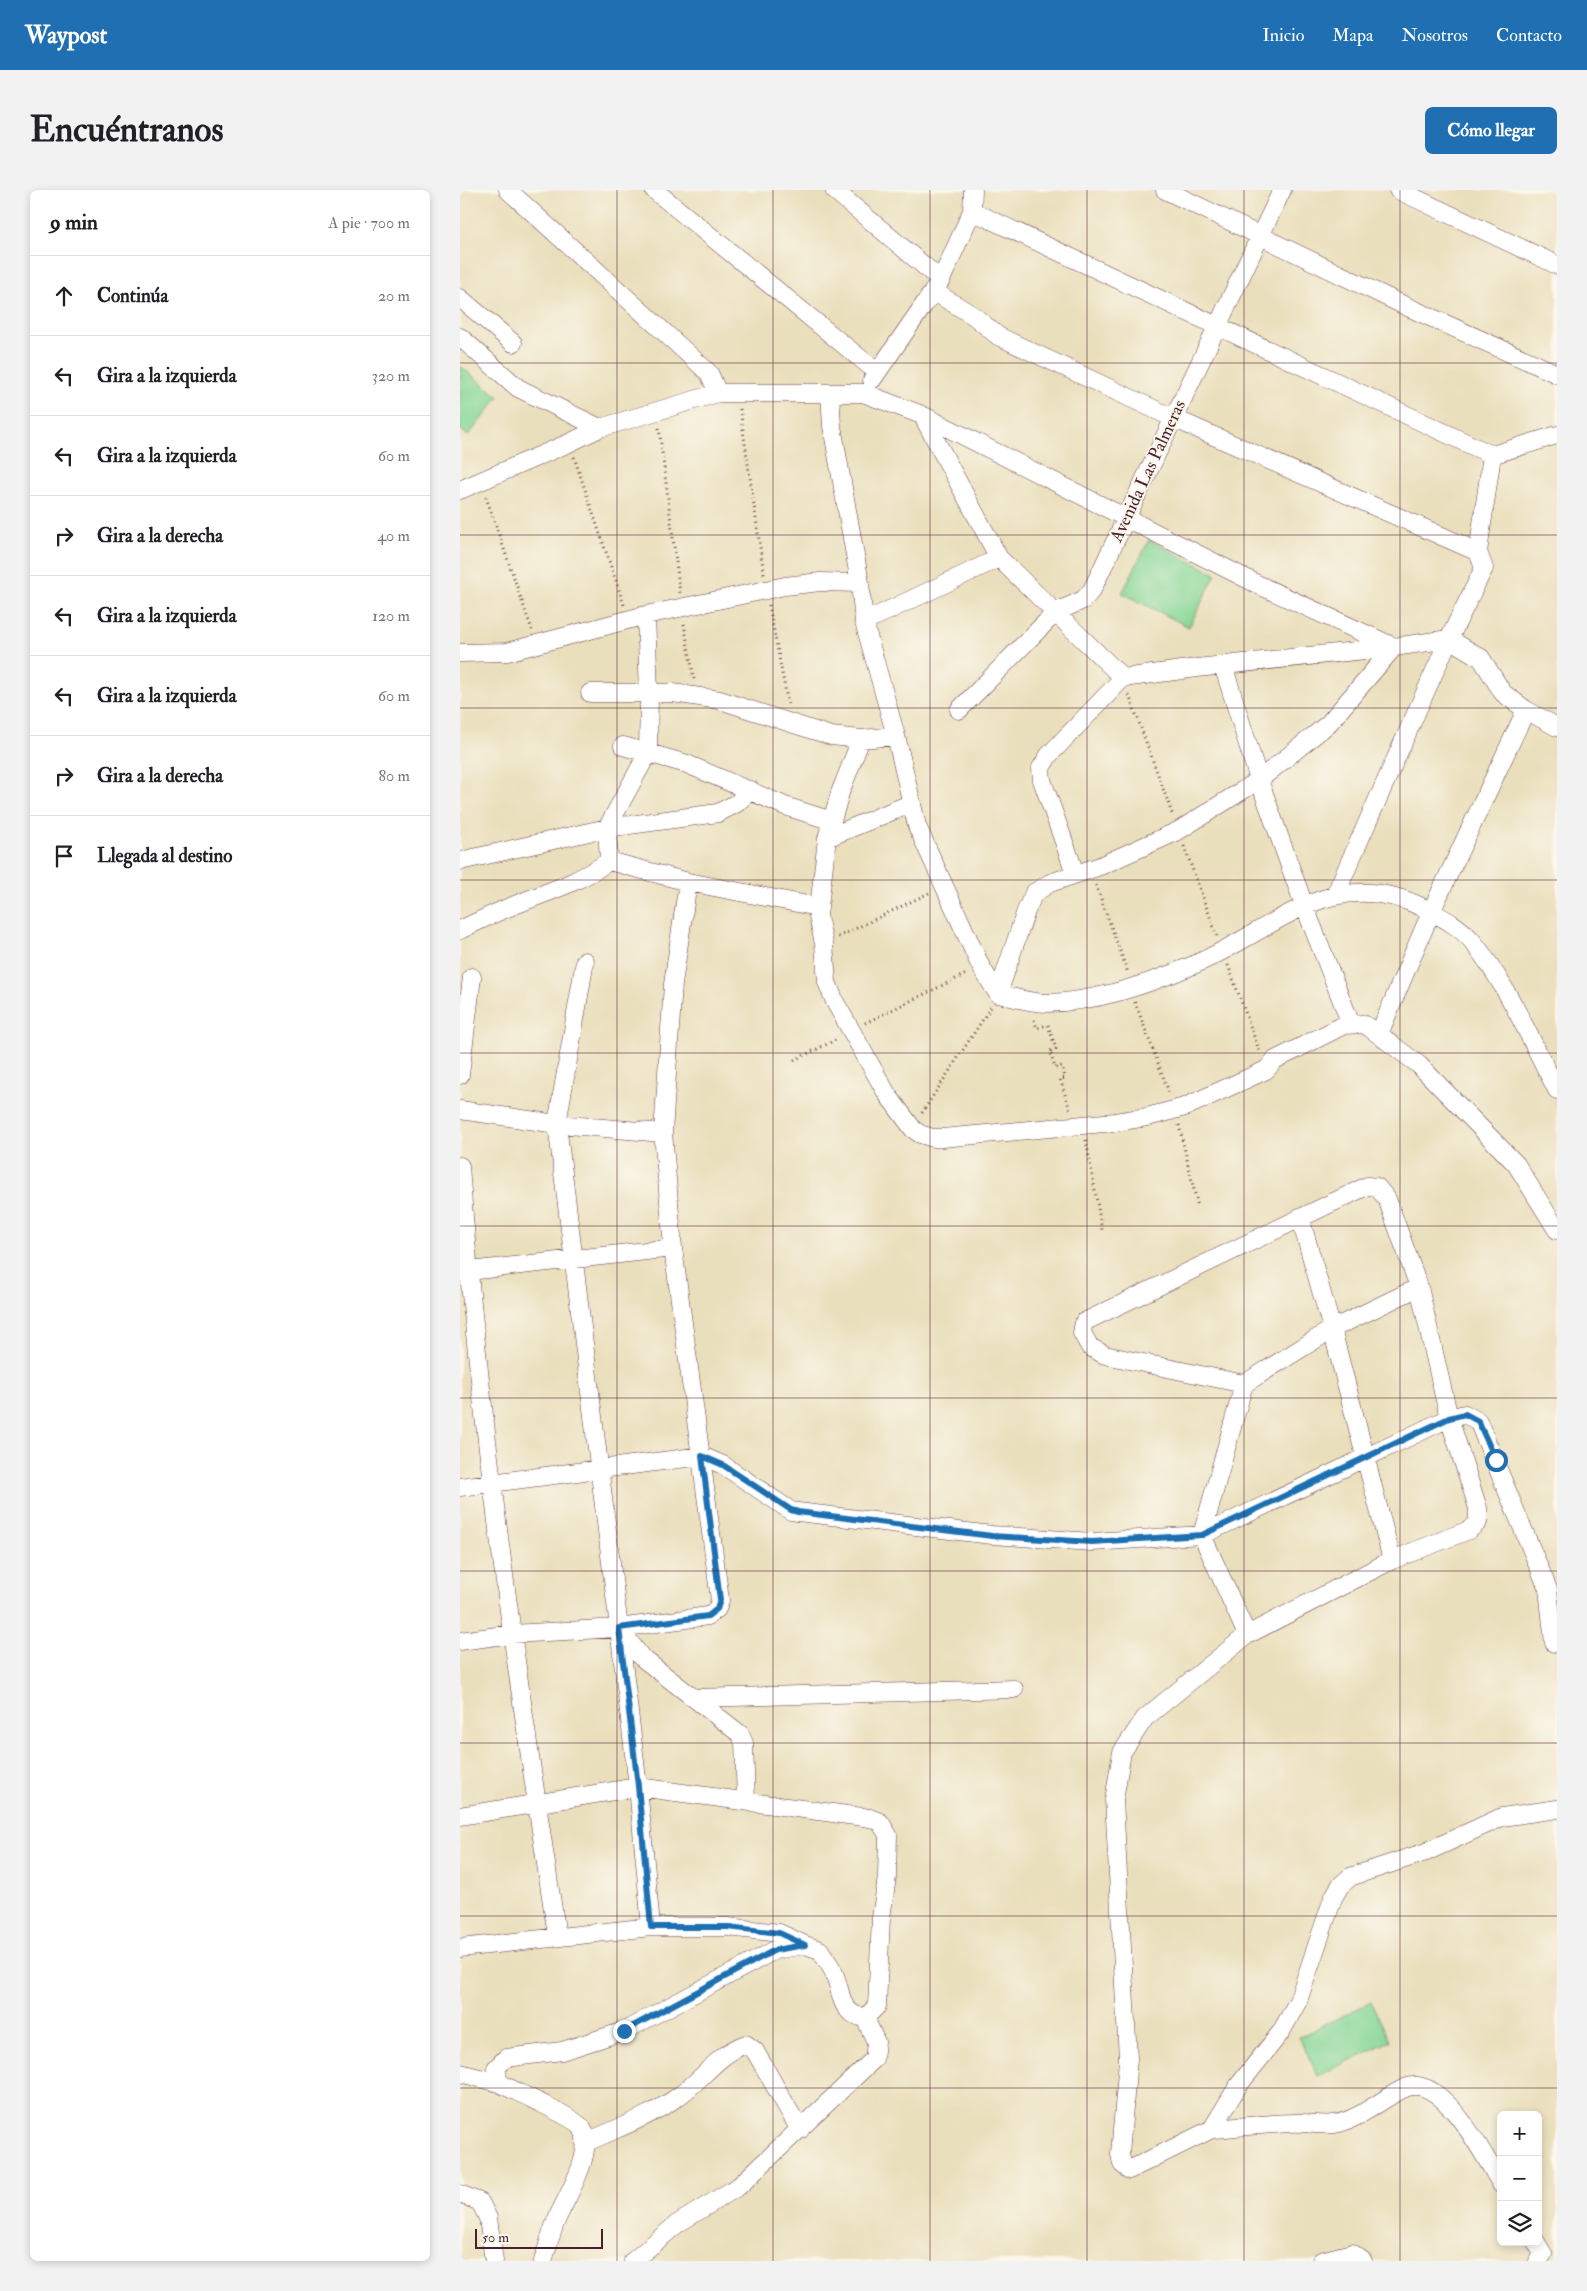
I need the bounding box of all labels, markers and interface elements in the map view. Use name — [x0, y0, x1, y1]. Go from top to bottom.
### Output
text: Waypost — [25, 20, 107, 51]
text: Inicio — [1262, 24, 1304, 47]
text: Mapa — [1332, 24, 1374, 47]
text: Nosotros — [1402, 24, 1468, 47]
text: Contacto — [1496, 24, 1562, 47]
button: Cómo llegar — [1425, 107, 1557, 154]
text: Encuéntranos — [30, 108, 223, 152]
text: 9 min — [50, 209, 98, 236]
text: A pie · 700 m — [328, 213, 410, 233]
icon: ahead — [50, 282, 78, 310]
text: Continúa — [97, 284, 168, 308]
text: 20 m — [378, 286, 410, 306]
icon: left — [50, 362, 78, 390]
text: Gira a la izquierda — [97, 364, 236, 388]
text: 320 m — [372, 366, 410, 386]
street label: Avenida Las Palmeras — [1105, 396, 1191, 547]
icon: left — [50, 442, 78, 470]
text: Gira a la izquierda — [97, 444, 236, 468]
text: 60 m — [378, 446, 410, 466]
icon: right — [50, 522, 78, 550]
text: Gira a la derecha — [97, 524, 223, 548]
text: 40 m — [377, 526, 410, 546]
icon: left — [50, 602, 78, 630]
text: Gira a la izquierda — [97, 604, 236, 628]
text: 120 m — [372, 606, 410, 626]
icon: left — [50, 682, 78, 710]
text: Gira a la izquierda — [97, 684, 236, 708]
text: 60 m — [378, 686, 410, 706]
icon: right — [50, 762, 78, 790]
text: Gira a la derecha — [97, 764, 223, 788]
text: 80 m — [379, 766, 410, 786]
icon: arrive — [50, 842, 78, 870]
text: Llegada al destino — [97, 844, 232, 868]
route start — [1485, 1449, 1508, 1472]
route end — [613, 2020, 636, 2043]
map controls — [1497, 2111, 1542, 2246]
button: + — [1497, 2111, 1542, 2156]
button: − — [1497, 2156, 1542, 2201]
button: layers — [1497, 2201, 1542, 2246]
scale bar — [475, 2226, 602, 2249]
text: 50 m — [482, 2229, 509, 2246]

